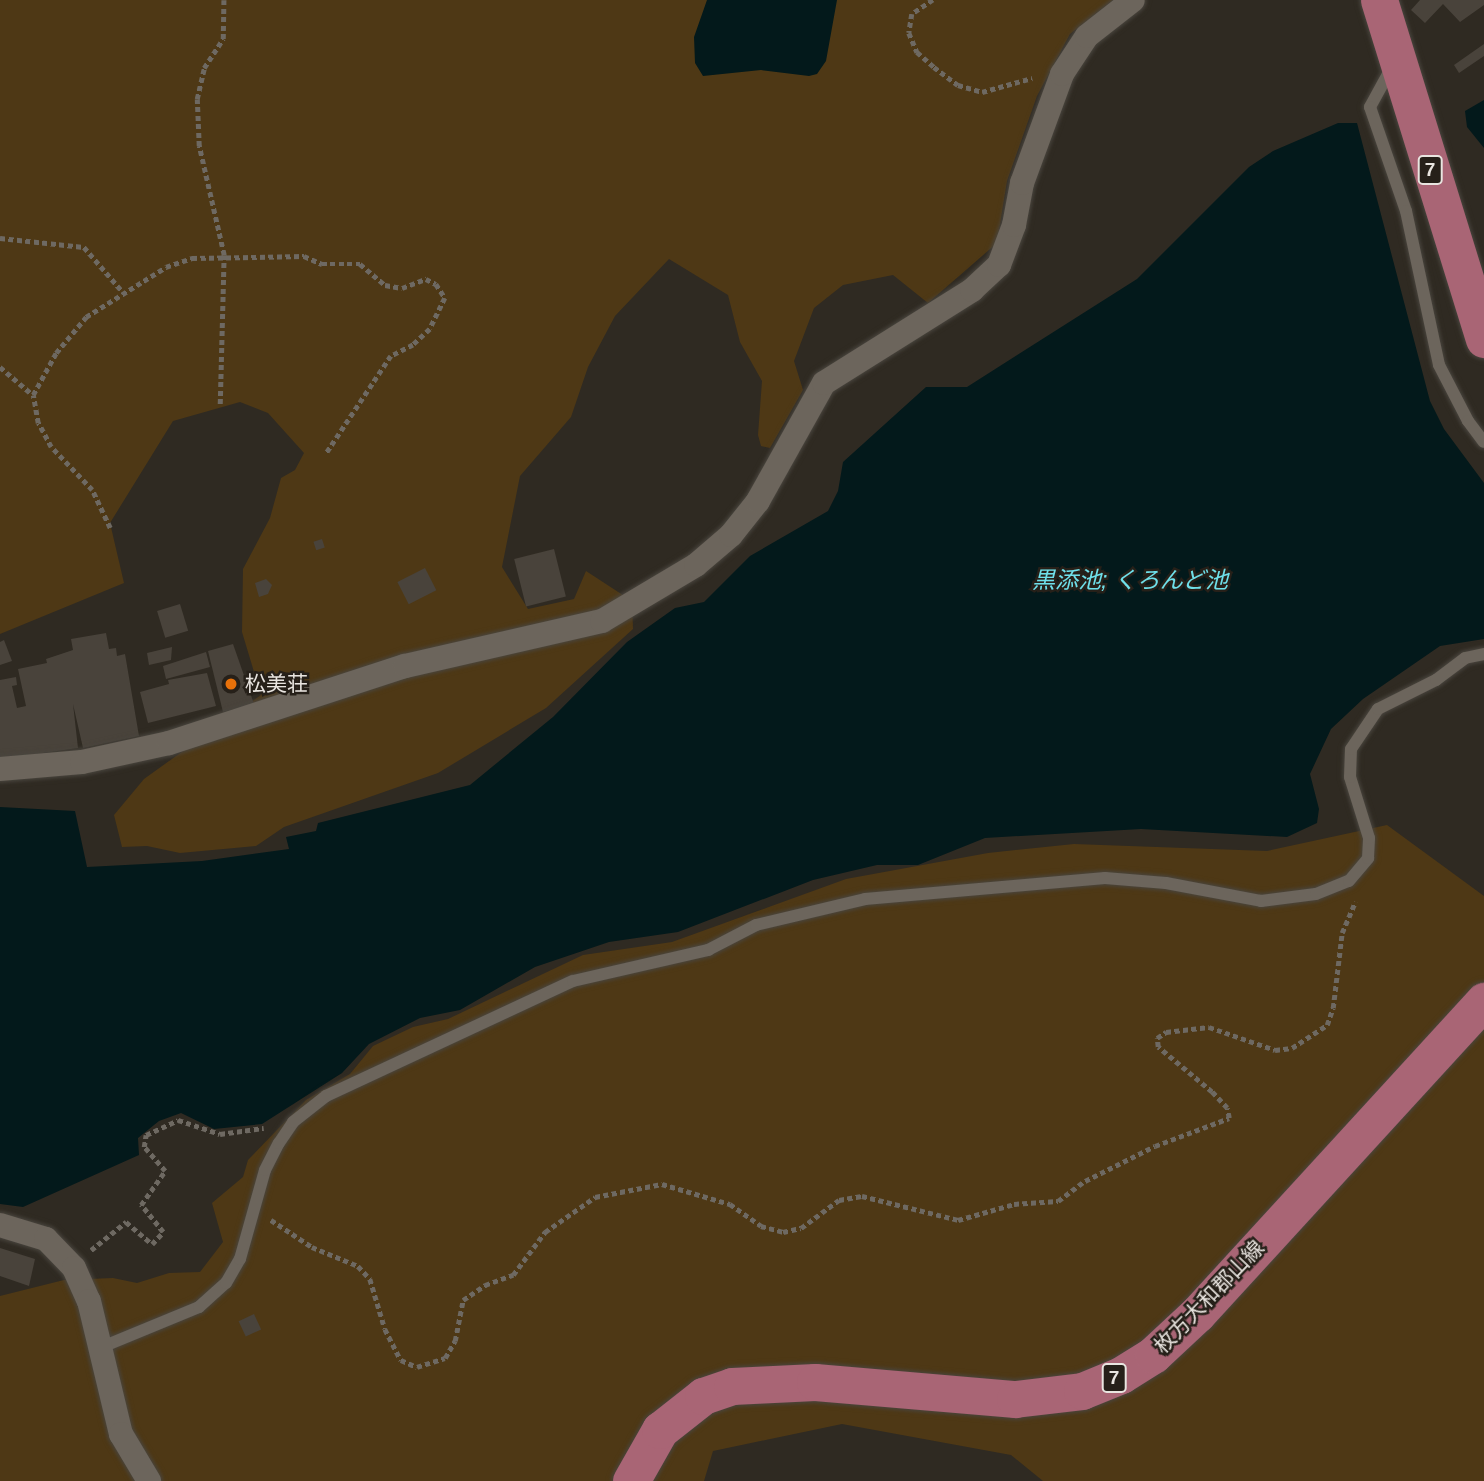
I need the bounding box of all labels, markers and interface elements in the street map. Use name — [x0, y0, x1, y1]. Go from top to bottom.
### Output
road number: 7 — [1416, 154, 1444, 186]
water label: 黒添池; くろんど池 — [1032, 566, 1228, 594]
place label: 松美荘 — [245, 671, 308, 697]
marker: 松美荘 — [223, 676, 239, 692]
street label: 枚方大和郡山線 — [1149, 1235, 1269, 1359]
road number: 7 — [1100, 1362, 1128, 1394]

